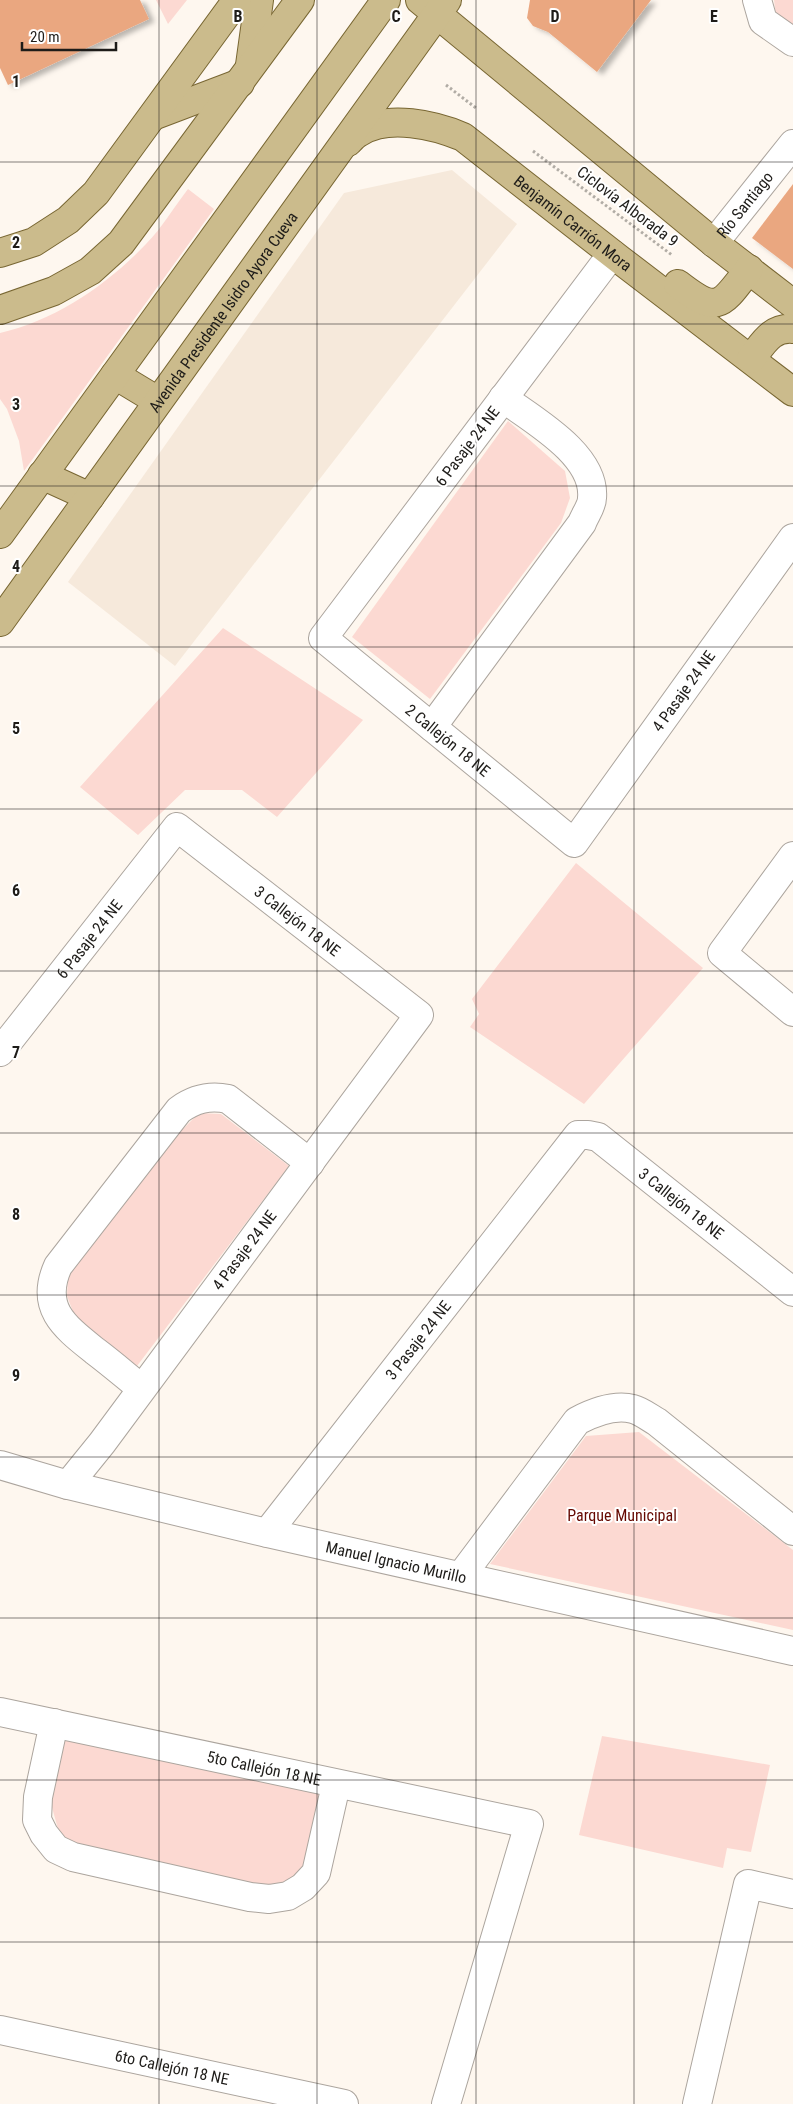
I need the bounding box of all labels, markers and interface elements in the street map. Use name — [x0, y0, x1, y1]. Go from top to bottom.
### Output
text: B — [234, 7, 243, 26]
text: C — [391, 7, 401, 26]
text: D — [550, 7, 560, 26]
text: E — [710, 7, 718, 26]
scale bar — [22, 20, 116, 52]
text: 20 m — [30, 28, 60, 46]
text: 1 — [12, 72, 20, 91]
street label: Ciclovía Alborada 9 — [573, 162, 682, 251]
street label: Río Santiago — [713, 168, 777, 242]
street label: Benjamín Carrión Mora — [510, 171, 635, 275]
street label: Avenida Presidente Isidro Ayora Cueva — [145, 208, 302, 416]
text: 2 — [12, 233, 20, 252]
text: 3 — [12, 395, 20, 414]
street label: 6 Pasaje 24 NE — [431, 403, 504, 490]
text: 4 — [12, 557, 20, 576]
street label: 4 Pasaje 24 NE — [648, 647, 719, 735]
street label: 2 Callejón 18 NE — [402, 700, 494, 781]
text: 5 — [12, 719, 20, 738]
text: 6 — [12, 881, 20, 900]
street label: 3 Callejón 18 NE — [251, 882, 344, 960]
street label: 6 Pasaje 24 NE — [53, 896, 126, 982]
text: 7 — [12, 1043, 20, 1062]
street label: 3 Callejón 18 NE — [635, 1164, 728, 1243]
text: 8 — [12, 1205, 20, 1224]
street label: 4 Pasaje 24 NE — [208, 1207, 281, 1294]
street label: 3 Pasaje 24 NE — [381, 1297, 455, 1384]
text: 9 — [12, 1366, 20, 1385]
park label: Parque Municipal — [567, 1506, 677, 1525]
street label: Manuel Ignacio Murillo — [324, 1537, 468, 1587]
street label: 5to Callejón 18 NE — [205, 1747, 323, 1790]
street label: 6to Callejón 18 NE — [113, 2046, 231, 2089]

